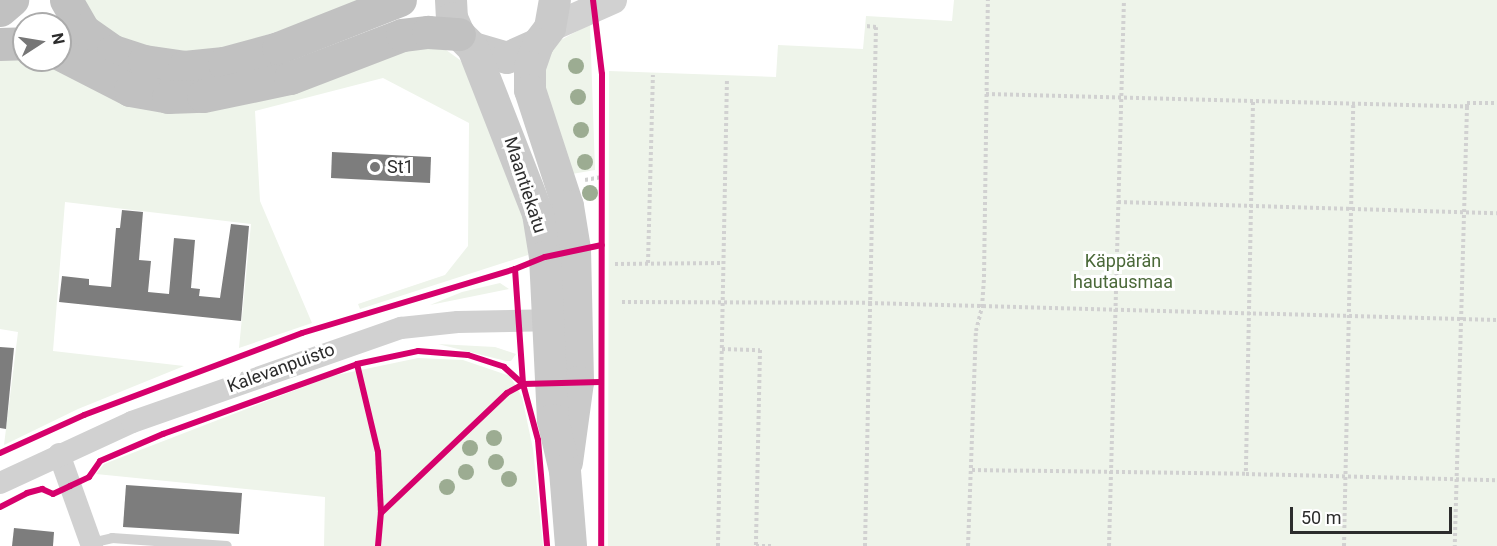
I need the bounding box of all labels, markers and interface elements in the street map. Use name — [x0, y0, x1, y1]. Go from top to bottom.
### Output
north arrow — [12, 12, 72, 72]
text: N — [48, 31, 69, 46]
street label: Maantiekatu — [499, 134, 551, 236]
place label: St1 — [387, 156, 414, 178]
marker: St1 — [368, 160, 382, 174]
park label: Käppärän hautausmaa — [1073, 251, 1173, 294]
street label: Kalevanpuisto — [224, 339, 338, 397]
scale bar — [1293, 495, 1455, 533]
text: 50 m — [1301, 507, 1341, 528]

